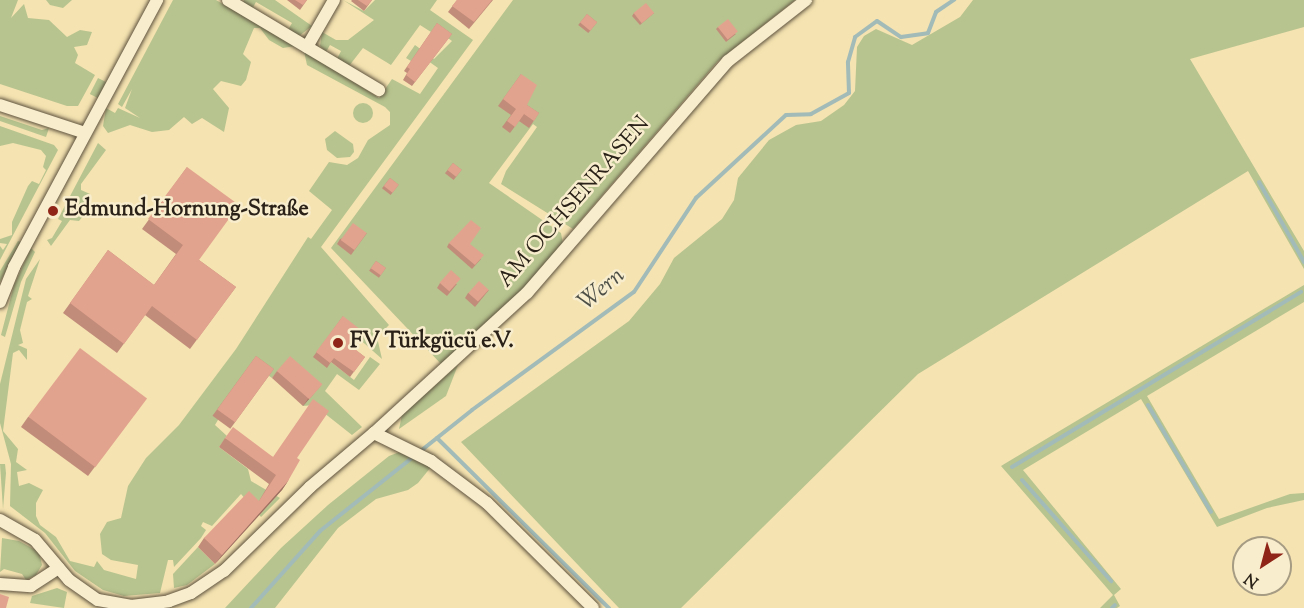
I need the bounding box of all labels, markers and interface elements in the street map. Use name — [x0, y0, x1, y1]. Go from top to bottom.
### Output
street label: AM OCHSENRASEN — [494, 112, 656, 294]
place label: Edmund-Hornung-Straße — [65, 198, 309, 224]
marker: Edmund-Hornung-Straße — [46, 204, 60, 218]
water label: Wern — [573, 262, 631, 318]
place label: FV Türkgücü e.V. — [350, 330, 514, 356]
marker: FV Türkgücü e.V. — [331, 336, 345, 350]
north arrow — [1232, 536, 1292, 596]
text: N — [1240, 566, 1264, 592]

